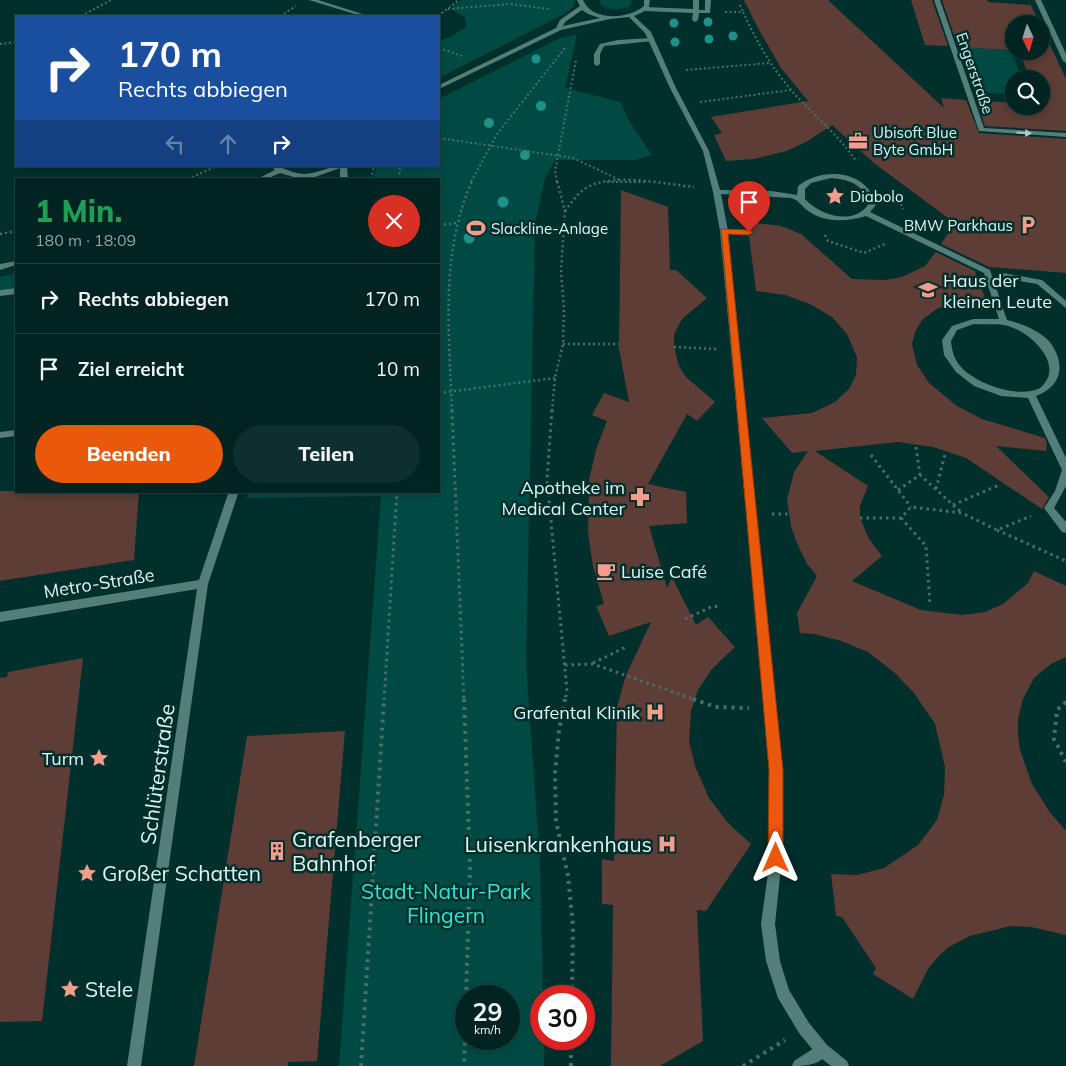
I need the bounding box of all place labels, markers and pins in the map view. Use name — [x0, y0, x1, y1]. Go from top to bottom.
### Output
place label: Ubisoft Blue Byte GmbH — [873, 123, 957, 159]
office icon: Ubisoft Blue Byte GmbH — [847, 130, 869, 152]
pin — [728, 181, 770, 232]
place icon: Diabolo — [824, 185, 846, 207]
place label: Diabolo — [850, 187, 903, 206]
parking icon: BMW Parkhaus — [1017, 214, 1039, 236]
place label: BMW Parkhaus — [904, 216, 1013, 235]
sports icon: Slackline-Anlage — [465, 217, 487, 239]
place label: Slackline-Anlage — [491, 219, 608, 238]
place label: Haus der kleinen Leute — [943, 269, 1052, 313]
school or university icon: Haus der kleinen Leute — [917, 279, 939, 301]
place label: Apotheke im Medical Center — [502, 476, 625, 520]
pharmacy icon: Apotheke im Medical Center — [629, 486, 651, 508]
cafe icon: Luise Café — [595, 560, 617, 582]
place label: Luise Café — [621, 560, 707, 583]
place label: Grafental Klinik — [513, 701, 641, 724]
hospital icon: Grafental Klinik — [644, 701, 666, 723]
place label: Turm — [42, 747, 84, 770]
place icon: Turm — [88, 747, 110, 769]
place label: Grafenberger Bahnhof — [292, 826, 422, 876]
place label: Luisenkrankenhaus — [465, 831, 652, 857]
hospital icon: Luisenkrankenhaus — [656, 833, 678, 855]
building icon: Grafenberger Bahnhof — [266, 840, 288, 862]
place label: Großer Schatten — [102, 860, 261, 886]
place icon: Großer Schatten — [76, 862, 98, 884]
place label: Stele — [85, 976, 133, 1002]
place icon: Stele — [59, 978, 81, 1000]

